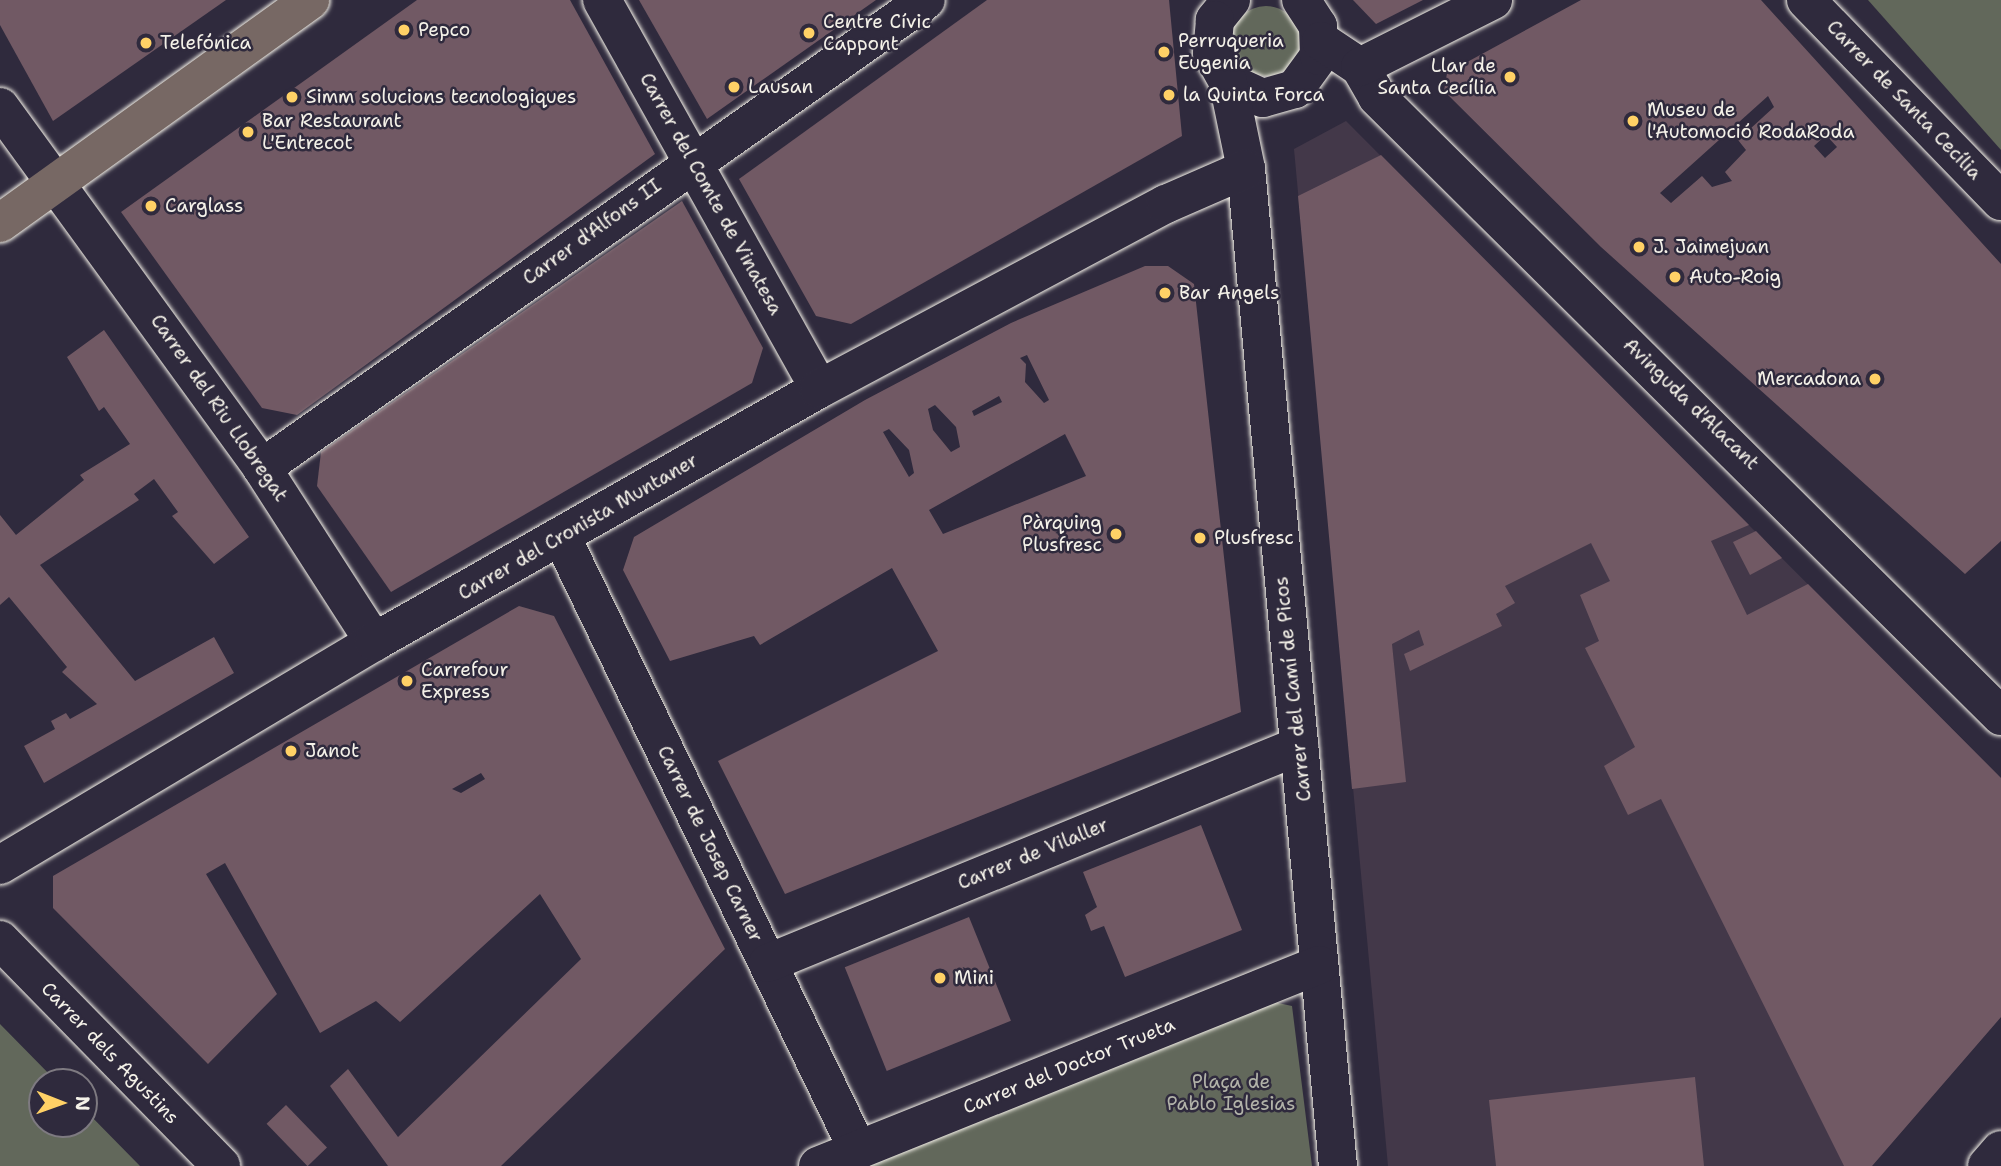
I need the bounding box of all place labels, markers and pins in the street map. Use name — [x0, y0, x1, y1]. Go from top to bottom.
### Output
place label: Centre Cívic Cappont — [823, 11, 931, 55]
place label: Pepco — [418, 19, 470, 41]
marker: Pepco — [396, 22, 412, 38]
marker: Centre Cívic Cappont — [801, 25, 817, 41]
place label: Perruqueria Eugenia — [1178, 30, 1284, 74]
place label: Telefónica — [160, 32, 251, 54]
marker: Telefónica — [138, 35, 154, 51]
marker: Perruqueria Eugenia — [1156, 44, 1172, 60]
place label: Llar de Santa Cecília — [1378, 55, 1496, 99]
marker: Llar de Santa Cecília — [1502, 69, 1518, 85]
place label: Lausan — [748, 76, 813, 98]
marker: Lausan — [726, 79, 742, 95]
place label: la Quinta Forca — [1183, 84, 1324, 106]
place label: Simm solucions tecnologiques — [306, 86, 576, 108]
marker: la Quinta Forca — [1161, 87, 1177, 103]
marker: Simm solucions tecnologiques — [284, 89, 300, 105]
place label: Museu de l'Automoció RodaRoda — [1647, 99, 1854, 143]
place label: Bar Restaurant L'Entrecot — [262, 110, 402, 154]
marker: Museu de l'Automoció RodaRoda — [1625, 113, 1641, 129]
marker: Bar Restaurant L'Entrecot — [240, 124, 256, 140]
place label: Carglass — [165, 195, 244, 217]
marker: Carglass — [143, 198, 159, 214]
place label: J. Jaimejuan — [1653, 236, 1769, 258]
marker: J. Jaimejuan — [1631, 239, 1647, 255]
place label: Auto-Roig — [1689, 266, 1781, 288]
marker: Auto-Roig — [1667, 269, 1683, 285]
place label: Bar Angels — [1179, 282, 1279, 304]
marker: Bar Angels — [1157, 285, 1173, 301]
place label: Mercadona — [1757, 368, 1861, 390]
marker: Mercadona — [1867, 371, 1883, 387]
place label: Pàrquing Plusfresc — [1022, 512, 1102, 556]
marker: Pàrquing Plusfresc — [1108, 526, 1124, 542]
place label: Plusfresc — [1214, 527, 1294, 549]
marker: Plusfresc — [1192, 530, 1208, 546]
place label: Carrefour Express — [421, 659, 508, 703]
marker: Carrefour Express — [399, 673, 415, 689]
place label: Janot — [305, 740, 359, 762]
marker: Janot — [283, 743, 299, 759]
place label: Mini — [954, 967, 994, 989]
marker: Mini — [932, 970, 948, 986]

